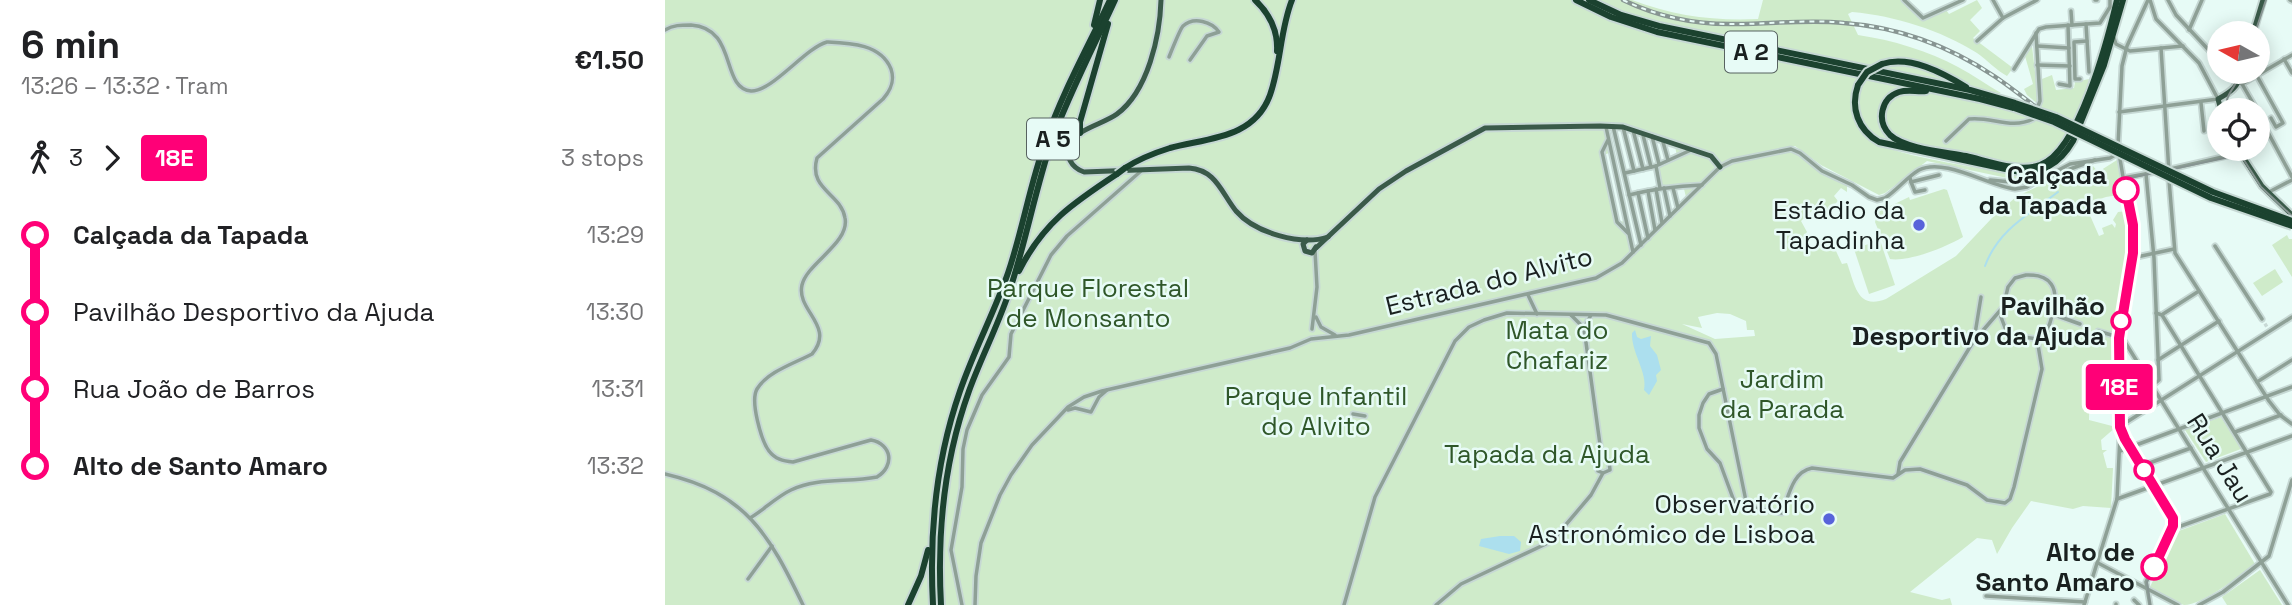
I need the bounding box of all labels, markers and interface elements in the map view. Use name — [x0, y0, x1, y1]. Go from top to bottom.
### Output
text: 6 min — [21, 21, 120, 69]
north arrow — [2207, 21, 2270, 84]
map controls — [2207, 21, 2270, 161]
road number: A 2 — [1725, 32, 1777, 72]
text: €1.50 — [574, 43, 644, 77]
text: 13:26 – 13:32 · Tram — [21, 71, 228, 101]
button: locate — [2207, 98, 2270, 161]
road number: A 5 — [1027, 119, 1079, 160]
icon: walk — [21, 139, 59, 177]
icon: forward — [93, 139, 131, 177]
text: 18E — [155, 142, 193, 173]
text: 3 — [69, 143, 83, 173]
text: 3 stops — [561, 143, 644, 173]
place label: Calçada da Tapada — [1979, 158, 2107, 222]
marker: Calçada da Tapada — [2113, 177, 2139, 203]
place label: Estádio da Tapadinha — [1773, 193, 1905, 257]
marker: Estádio da Tapadinha — [1911, 217, 1927, 233]
text: Calçada da Tapada — [73, 218, 308, 252]
text: 13:29 — [587, 220, 644, 250]
street label: Estrada do Alvito — [1382, 239, 1596, 323]
park label: Parque Florestal de Monsanto — [987, 271, 1189, 335]
place label: Pavilhão Desportivo da Ajuda — [1852, 289, 2105, 353]
text: Pavilhão Desportivo da Ajuda — [73, 295, 435, 329]
text: 13:30 — [586, 297, 644, 327]
marker: Pavilhão Desportivo da Ajuda — [2111, 311, 2131, 331]
park label: Mata do Chafariz — [1506, 313, 1608, 377]
park label: Jardim da Parada — [1720, 362, 1844, 426]
line badge: 18E — [2079, 364, 2159, 410]
text: 18E — [2100, 371, 2138, 402]
text: Rua João de Barros — [73, 372, 315, 406]
text: 13:31 — [592, 374, 644, 404]
park label: Parque Infantil do Alvito — [1225, 379, 1407, 443]
street label: Rua Jau — [2179, 407, 2261, 509]
park label: Tapada da Ajuda — [1444, 437, 1650, 471]
text: Alto de Santo Amaro — [73, 449, 328, 483]
text: 13:32 — [587, 451, 644, 481]
unlabelled marker — [2134, 460, 2154, 480]
place label: Observatório Astronómico de Lisboa — [1528, 487, 1815, 551]
marker: Observatório Astronómico de Lisboa — [1821, 511, 1837, 527]
place label: Alto de Santo Amaro — [1976, 535, 2135, 599]
marker: Alto de Santo Amaro — [2141, 554, 2167, 580]

